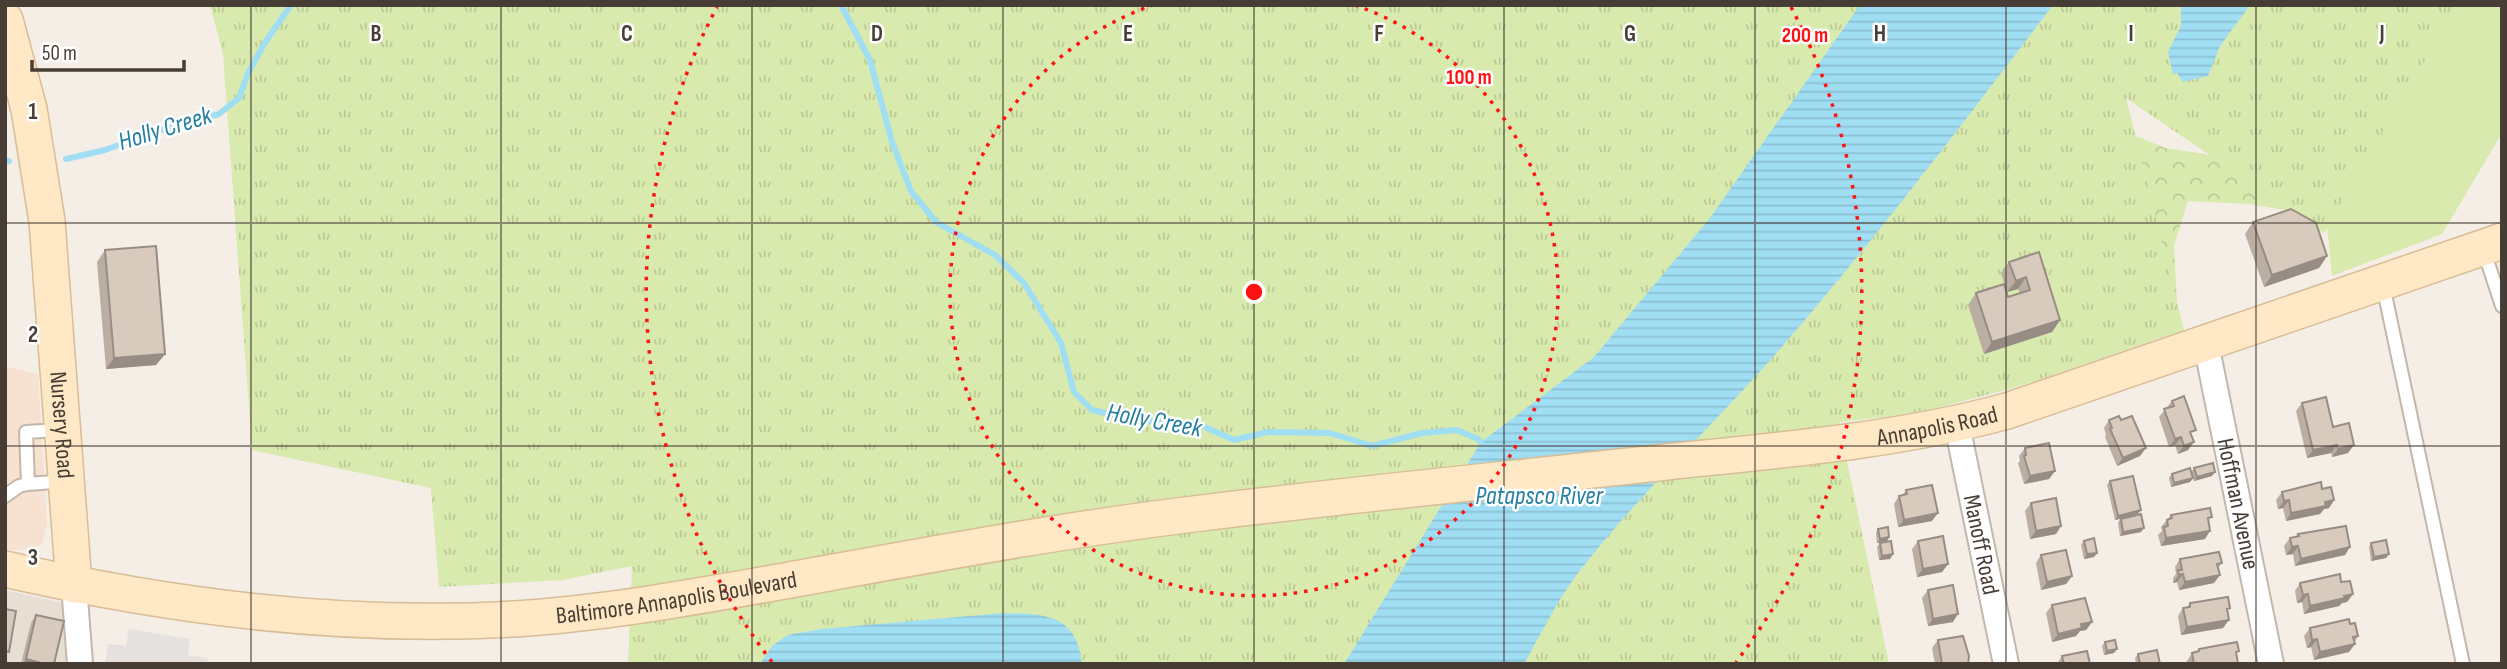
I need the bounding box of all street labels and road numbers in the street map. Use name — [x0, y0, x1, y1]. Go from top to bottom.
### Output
street label: Nursery Road — [44, 370, 81, 479]
street label: Annapolis Road — [1874, 400, 2001, 452]
street label: Hoffman Avenue — [2211, 435, 2266, 572]
street label: Manoff Road — [1957, 492, 2006, 597]
street label: Baltimore Annapolis Boulevard — [555, 565, 799, 630]

